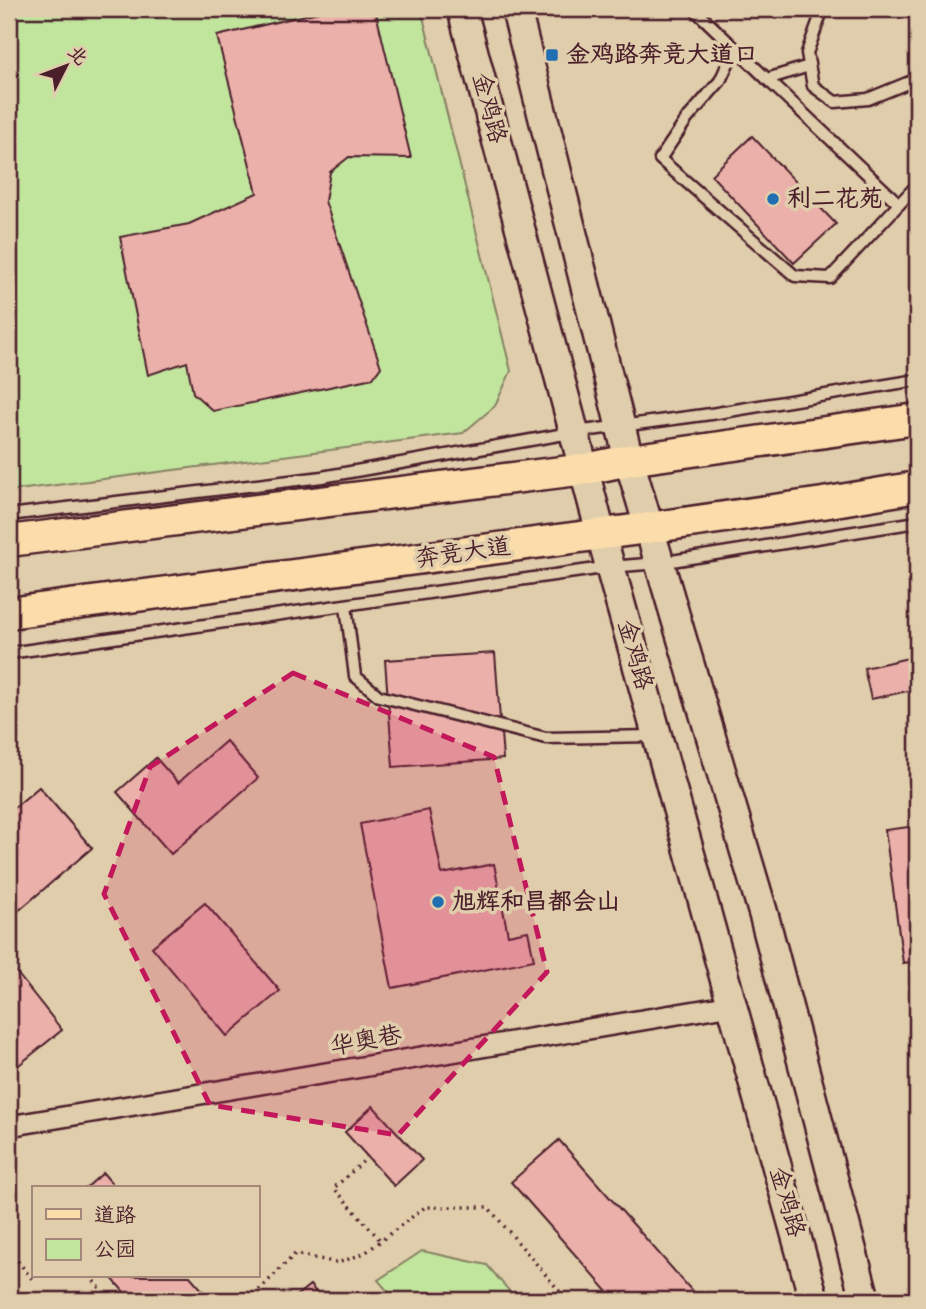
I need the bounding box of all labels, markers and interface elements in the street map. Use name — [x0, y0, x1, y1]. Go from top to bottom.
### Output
north arrow — [32, 32, 102, 102]
place label: 金鸡路奔竞大道口 — [566, 38, 758, 72]
text: 北 — [61, 40, 94, 72]
marker: 金鸡路奔竞大道口 — [544, 47, 560, 63]
street label: 金鸡路 — [463, 69, 515, 147]
place label: 利二花苑 — [787, 182, 883, 216]
marker: 利二花苑 — [765, 191, 781, 207]
street label: 奔竞大道 — [413, 529, 513, 577]
street label: 金鸡路 — [609, 616, 661, 694]
place label: 旭辉和昌都会山 — [452, 885, 620, 919]
marker: 旭辉和昌都会山 — [430, 894, 446, 910]
street label: 华奥巷 — [328, 1018, 404, 1064]
street label: 金鸡路 — [761, 1163, 813, 1241]
legend — [32, 1186, 259, 1278]
text: 道路 — [94, 1201, 136, 1230]
text: 公园 — [94, 1235, 136, 1264]

